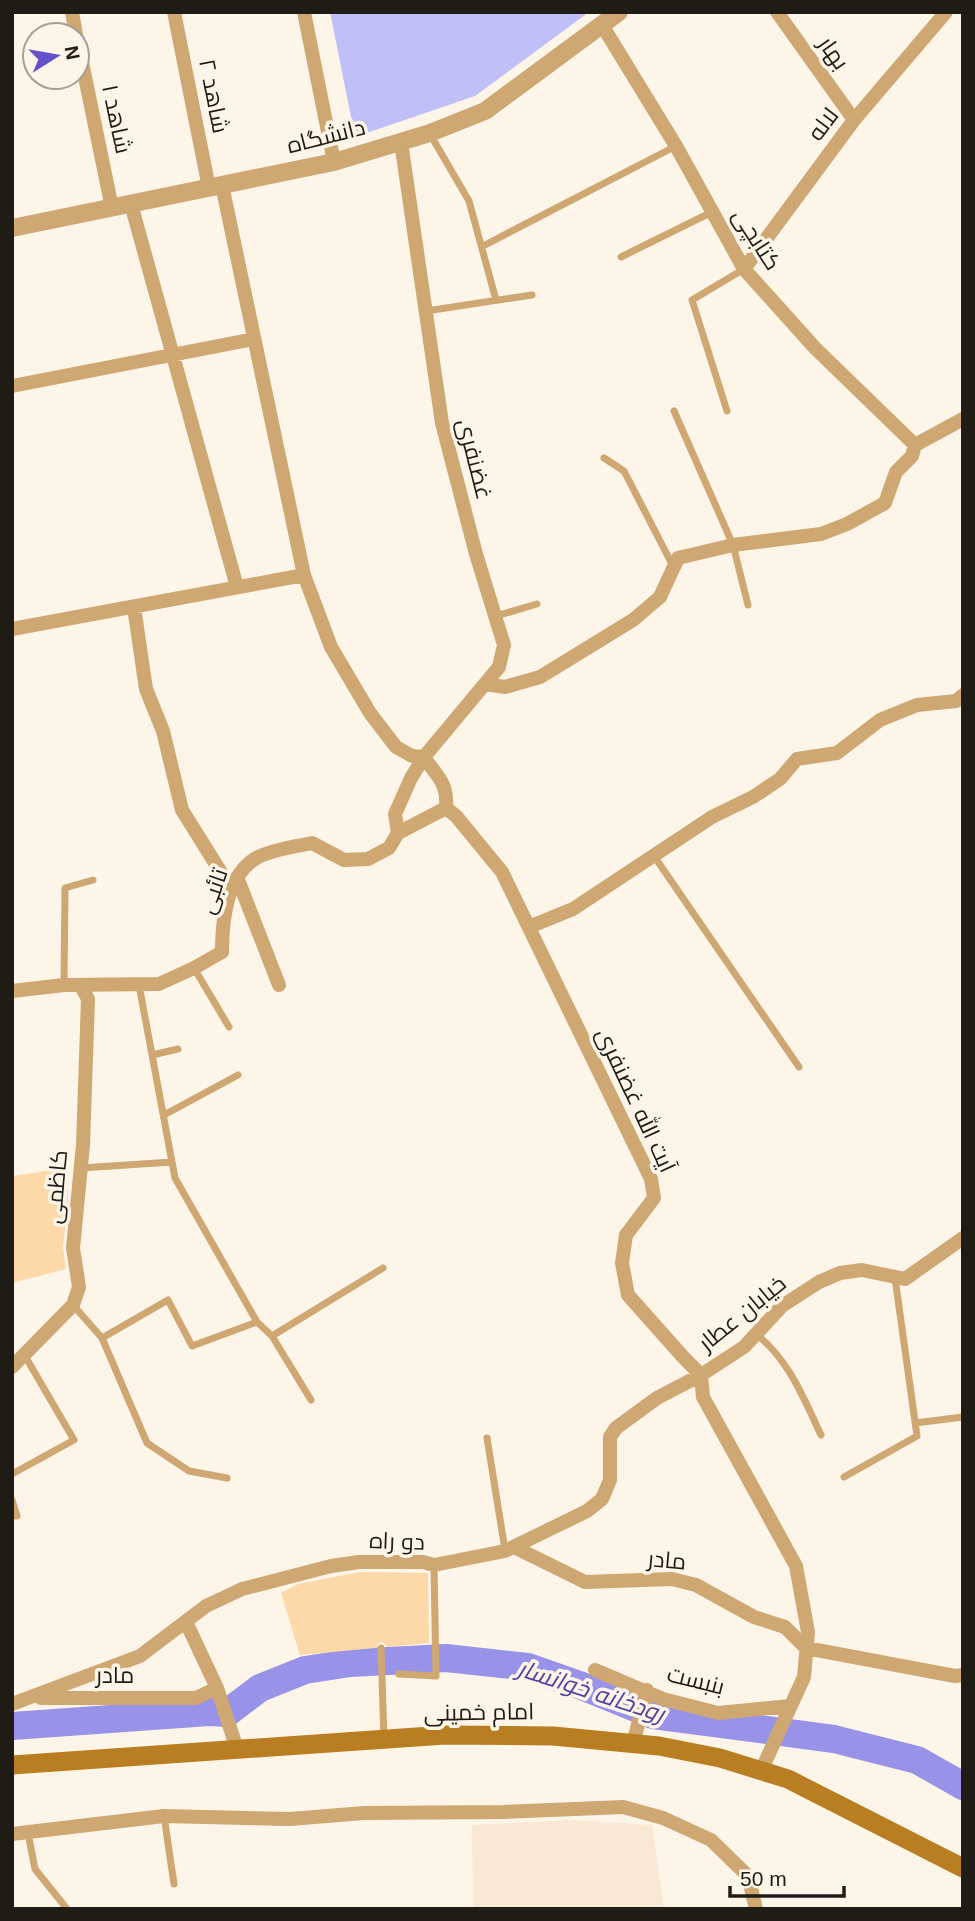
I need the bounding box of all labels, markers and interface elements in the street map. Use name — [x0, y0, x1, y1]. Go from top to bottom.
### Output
north arrow — [21, 21, 91, 91]
street label: بهار — [812, 30, 854, 75]
text: N — [61, 44, 84, 62]
street label: شاهد ۲ — [194, 57, 234, 135]
street label: شاهد ۱ — [97, 82, 137, 156]
street label: لاله — [802, 102, 844, 146]
street label: دانشگاه — [284, 114, 368, 158]
street label: کتابچی — [726, 203, 786, 276]
street label: غضنفری — [451, 416, 498, 502]
street label: تائبی — [193, 865, 234, 917]
street label: آیت الله غضنفری — [590, 1023, 683, 1177]
street label: کاظمی — [40, 1149, 73, 1225]
street label: خیابان عطار — [692, 1270, 791, 1358]
street label: دو راه — [369, 1527, 425, 1555]
street label: مادر — [645, 1545, 687, 1575]
water label: رودخانه خوانسار — [511, 1653, 669, 1728]
street label: بنبست — [665, 1660, 727, 1700]
street label: مادر — [94, 1662, 134, 1688]
street label: امام خمینی — [423, 1698, 535, 1729]
scale bar — [730, 1854, 844, 1898]
text: 50 m — [740, 1867, 787, 1890]

